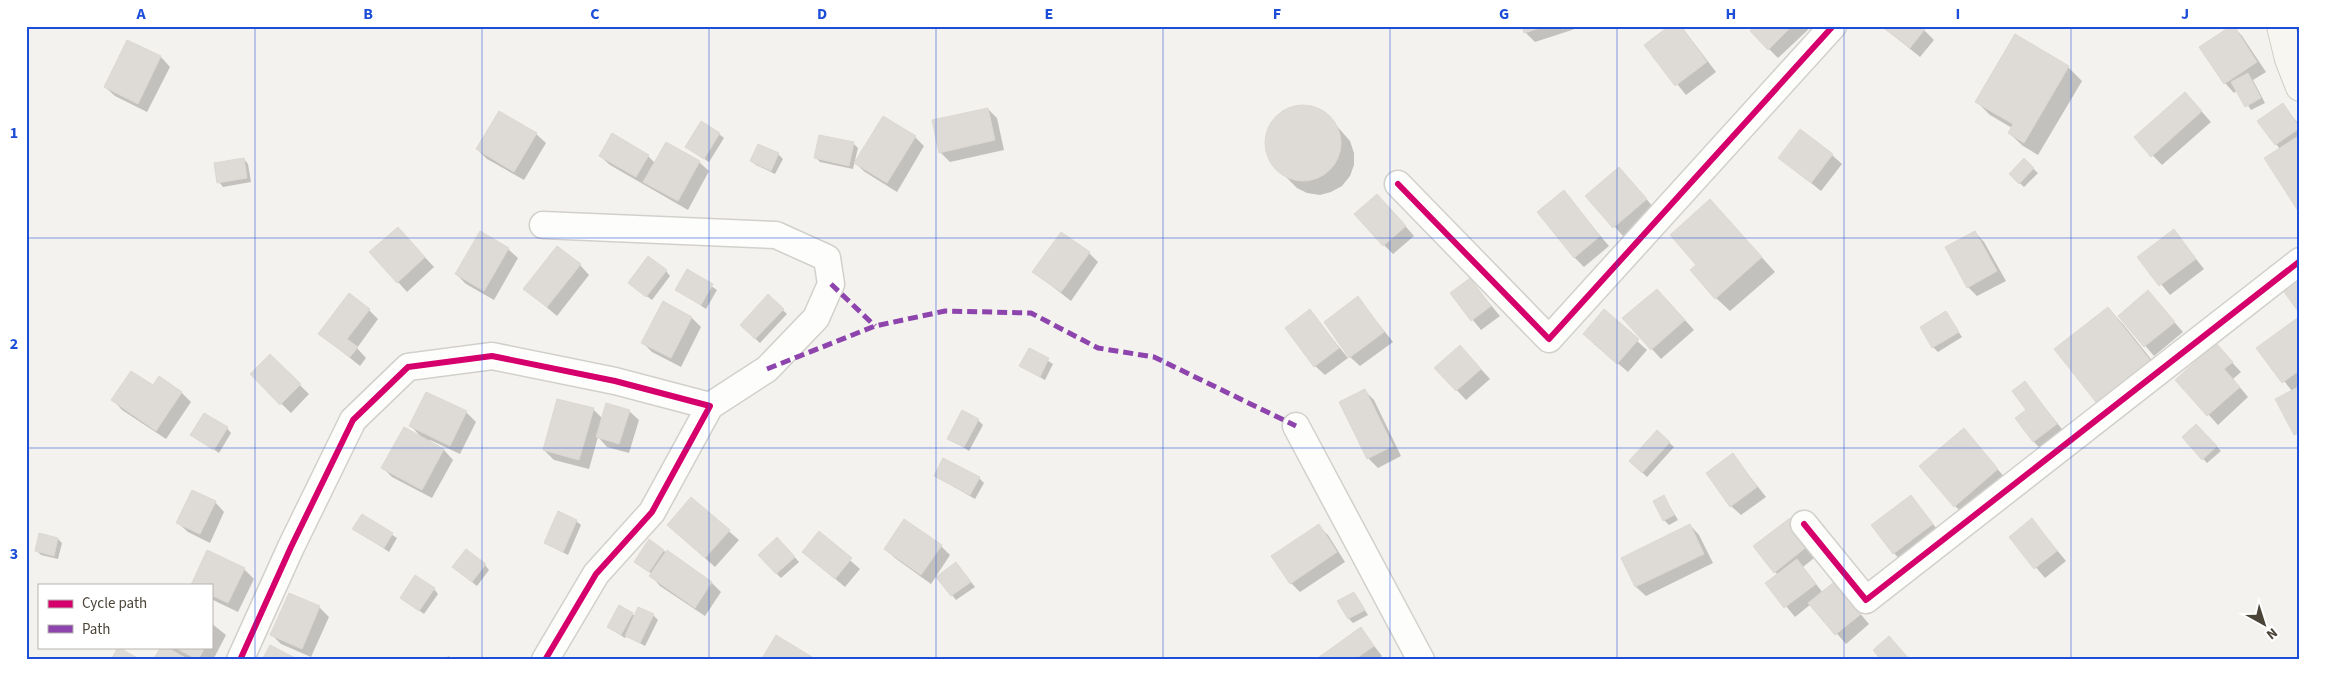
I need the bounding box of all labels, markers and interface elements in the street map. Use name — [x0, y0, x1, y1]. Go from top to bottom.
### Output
text: A — [135, 3, 146, 25]
text: B — [363, 3, 373, 25]
text: C — [590, 3, 600, 25]
text: D — [817, 3, 827, 25]
text: E — [1045, 3, 1053, 25]
text: F — [1273, 3, 1281, 25]
text: G — [1499, 3, 1509, 25]
text: H — [1726, 3, 1736, 25]
text: I — [1956, 3, 1960, 25]
text: J — [2181, 3, 2189, 25]
text: 1 — [10, 122, 18, 144]
text: 2 — [10, 333, 18, 355]
text: 3 — [10, 543, 18, 565]
legend — [38, 584, 212, 648]
text: Cycle path — [82, 593, 147, 614]
north arrow — [2238, 598, 2288, 648]
text: Path — [82, 619, 110, 640]
text: N — [2262, 623, 2281, 644]

